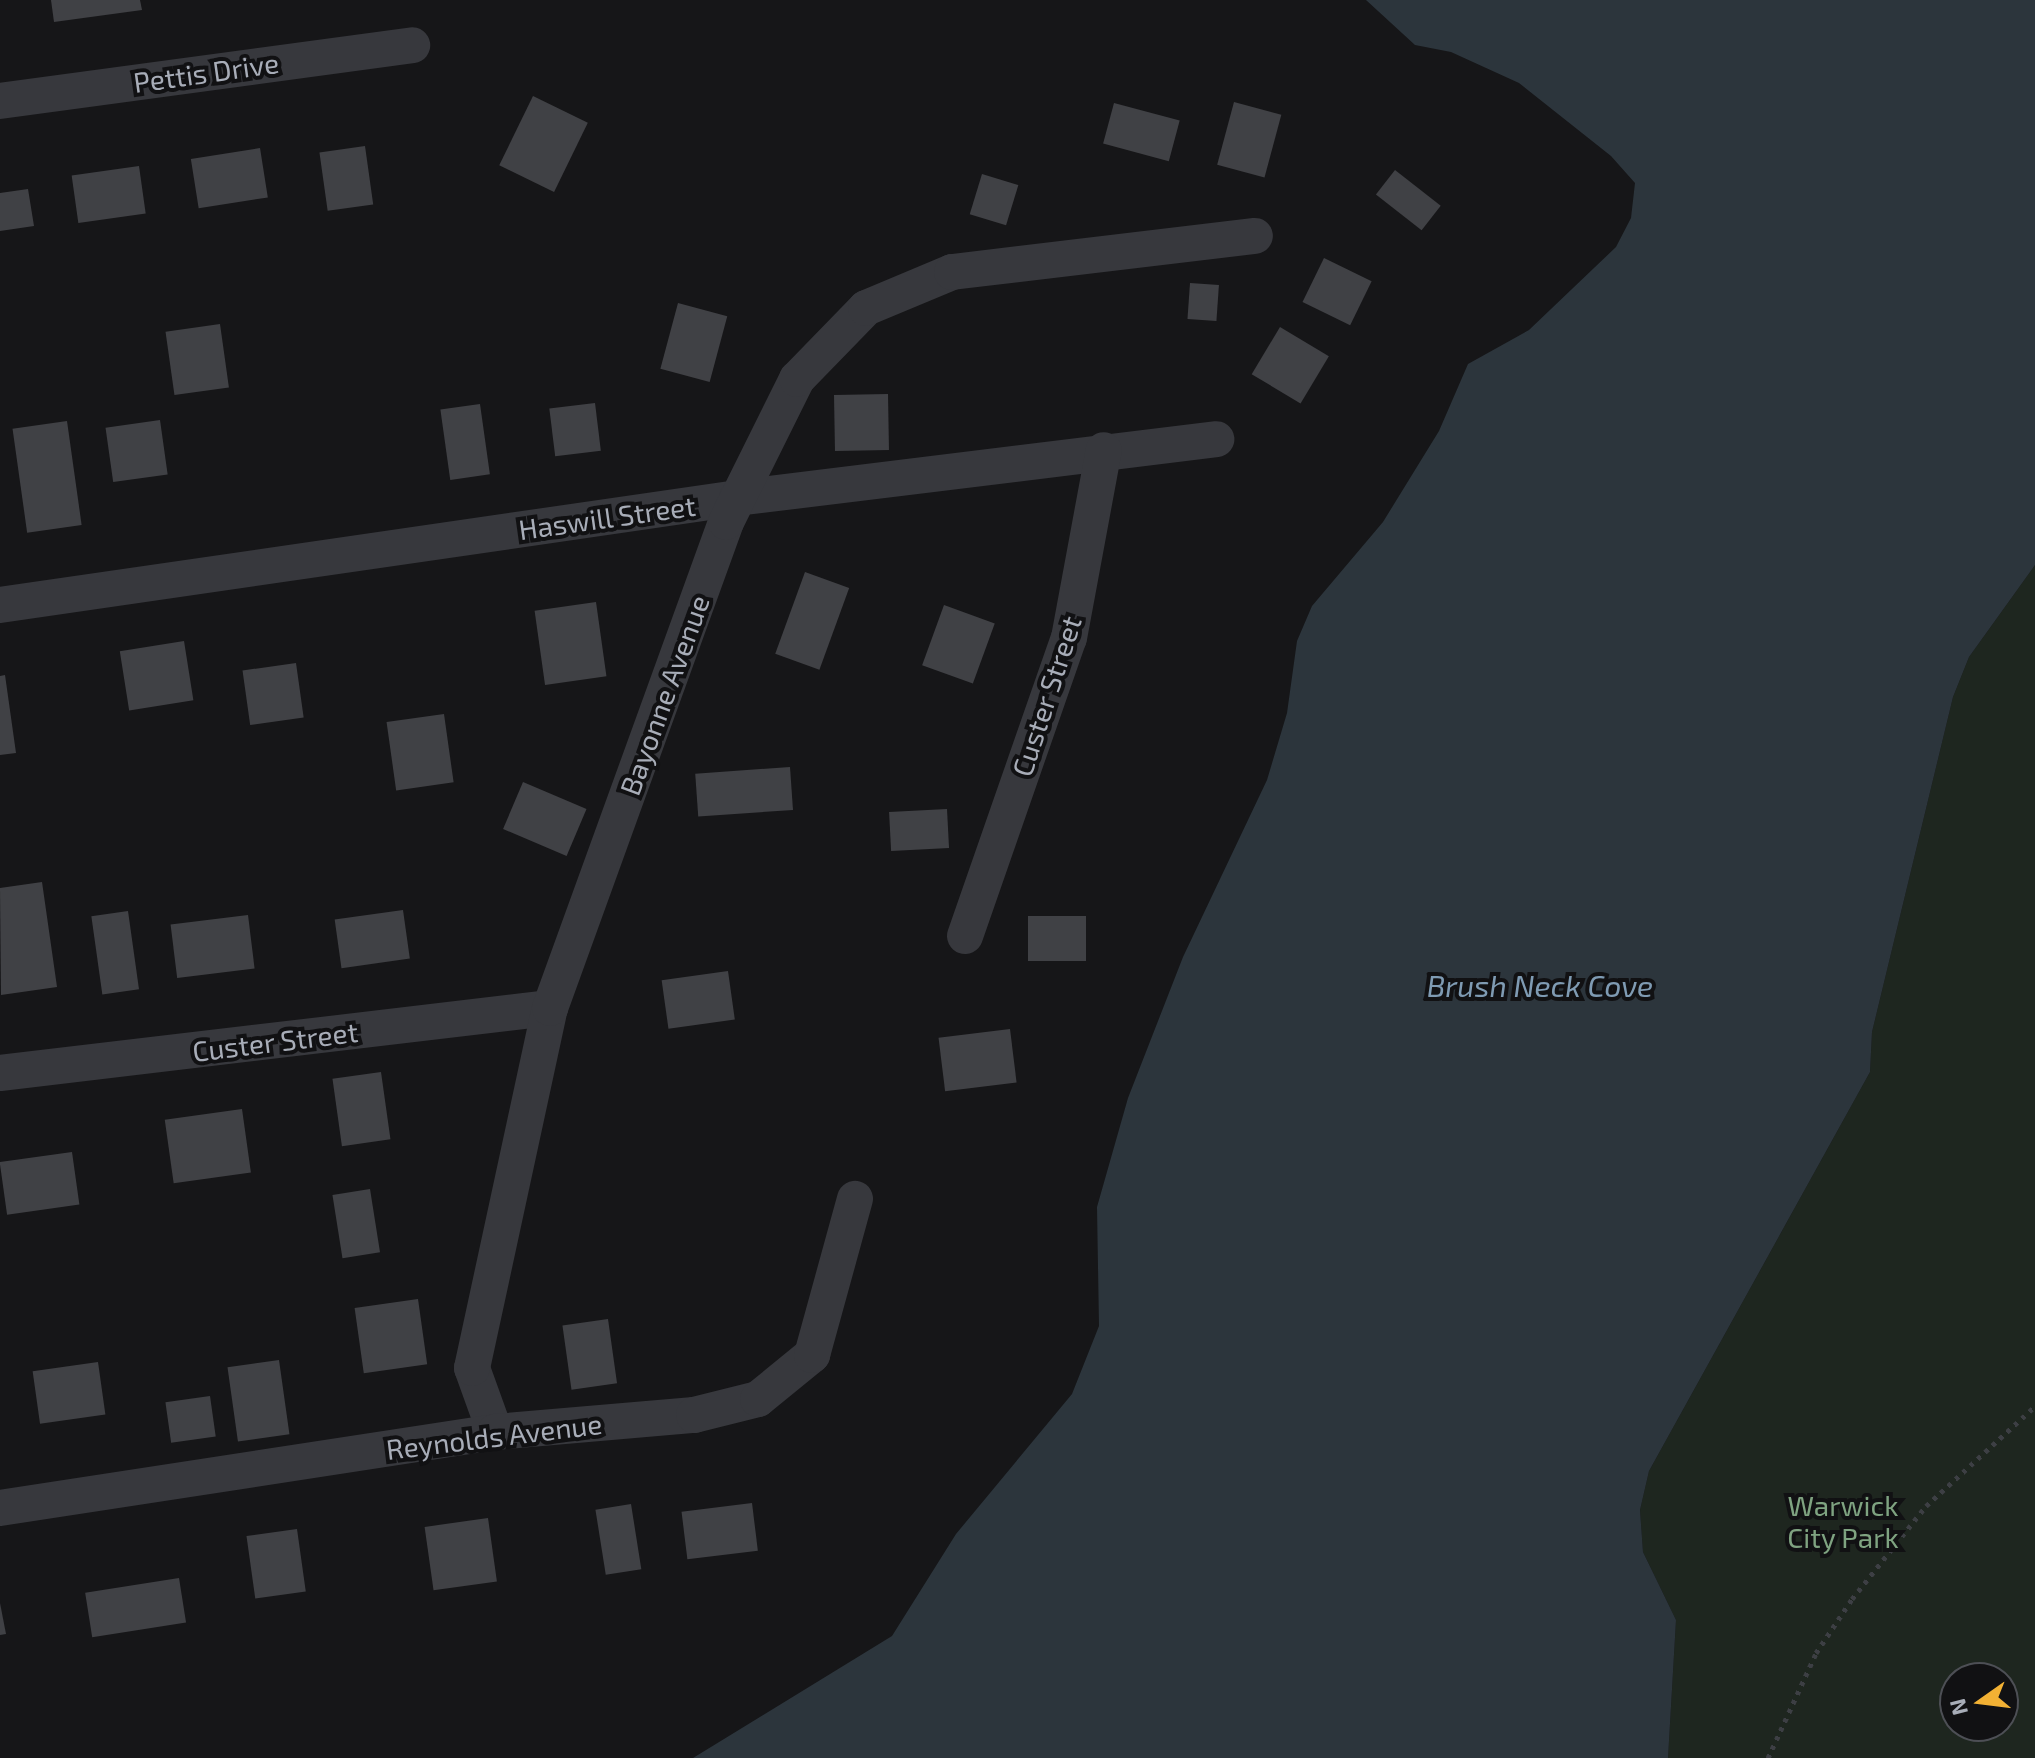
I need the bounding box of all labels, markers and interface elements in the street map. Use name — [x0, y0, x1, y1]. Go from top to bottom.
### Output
street label: Pettis Drive — [131, 45, 281, 99]
street label: Haswill Street — [516, 488, 698, 546]
street label: Bayonne Avenue — [612, 590, 716, 800]
street label: Custer Street — [1004, 611, 1088, 781]
water label: Brush Neck Cove — [1427, 967, 1653, 1003]
street label: Custer Street — [190, 1014, 360, 1068]
street label: Reynolds Avenue — [384, 1406, 604, 1466]
park label: Warwick City Park — [1787, 1488, 1899, 1554]
north arrow — [1939, 1662, 2019, 1742]
text: N — [1943, 1696, 1972, 1718]

